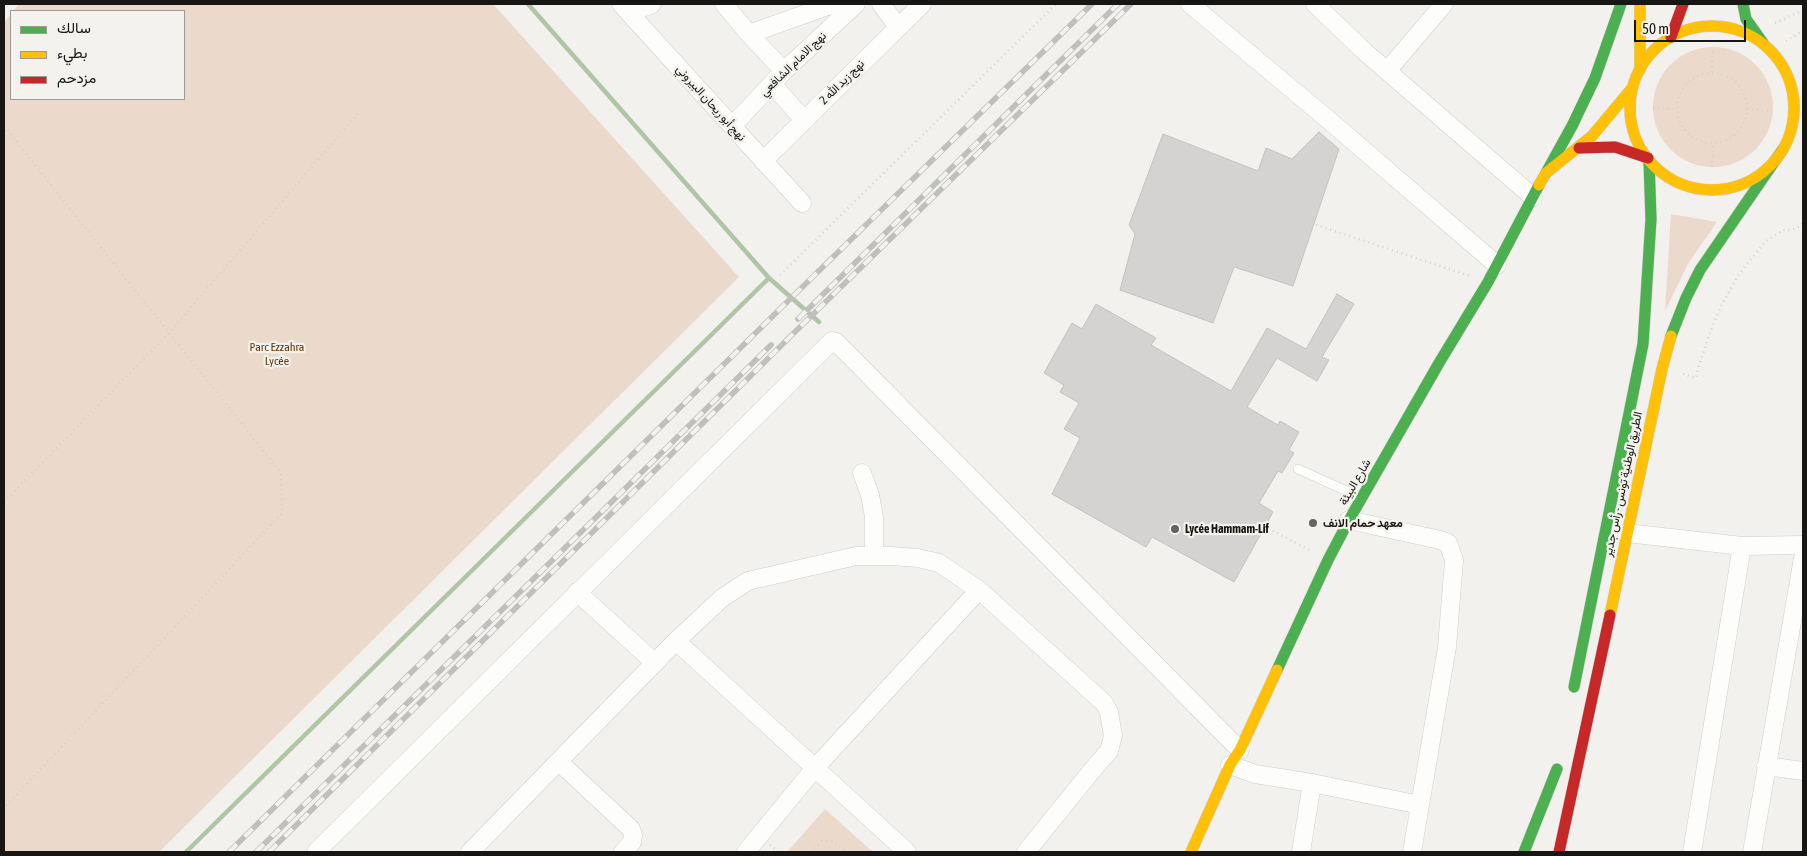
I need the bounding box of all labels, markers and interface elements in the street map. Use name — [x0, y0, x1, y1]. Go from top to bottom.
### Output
legend — [10, 10, 185, 100]
scale bar — [1637, 10, 1750, 42]
text: سالك — [57, 19, 91, 36]
text: 50 m — [1642, 20, 1669, 37]
street label: نهج الامام الشافعي — [757, 29, 829, 99]
text: بطيء — [57, 44, 87, 61]
street label: نهج زيد الله 2 — [817, 57, 867, 107]
street label: نهج أبو ريحان البيروني — [673, 62, 749, 144]
text: مزدحم — [57, 69, 96, 86]
park label: Parc Ezzahra Lycée — [250, 340, 304, 368]
street label: الطريق الوطنية تونس - رأس جدير — [1601, 410, 1645, 558]
street label: شارع البيئة — [1336, 456, 1374, 508]
place label: معهد حمام الانف — [1323, 516, 1403, 530]
marker: معهد حمام الانف — [1307, 517, 1319, 529]
place label: Lycée Hammam-Lif — [1185, 522, 1269, 536]
marker: Lycée Hammam-Lif — [1169, 523, 1181, 535]

